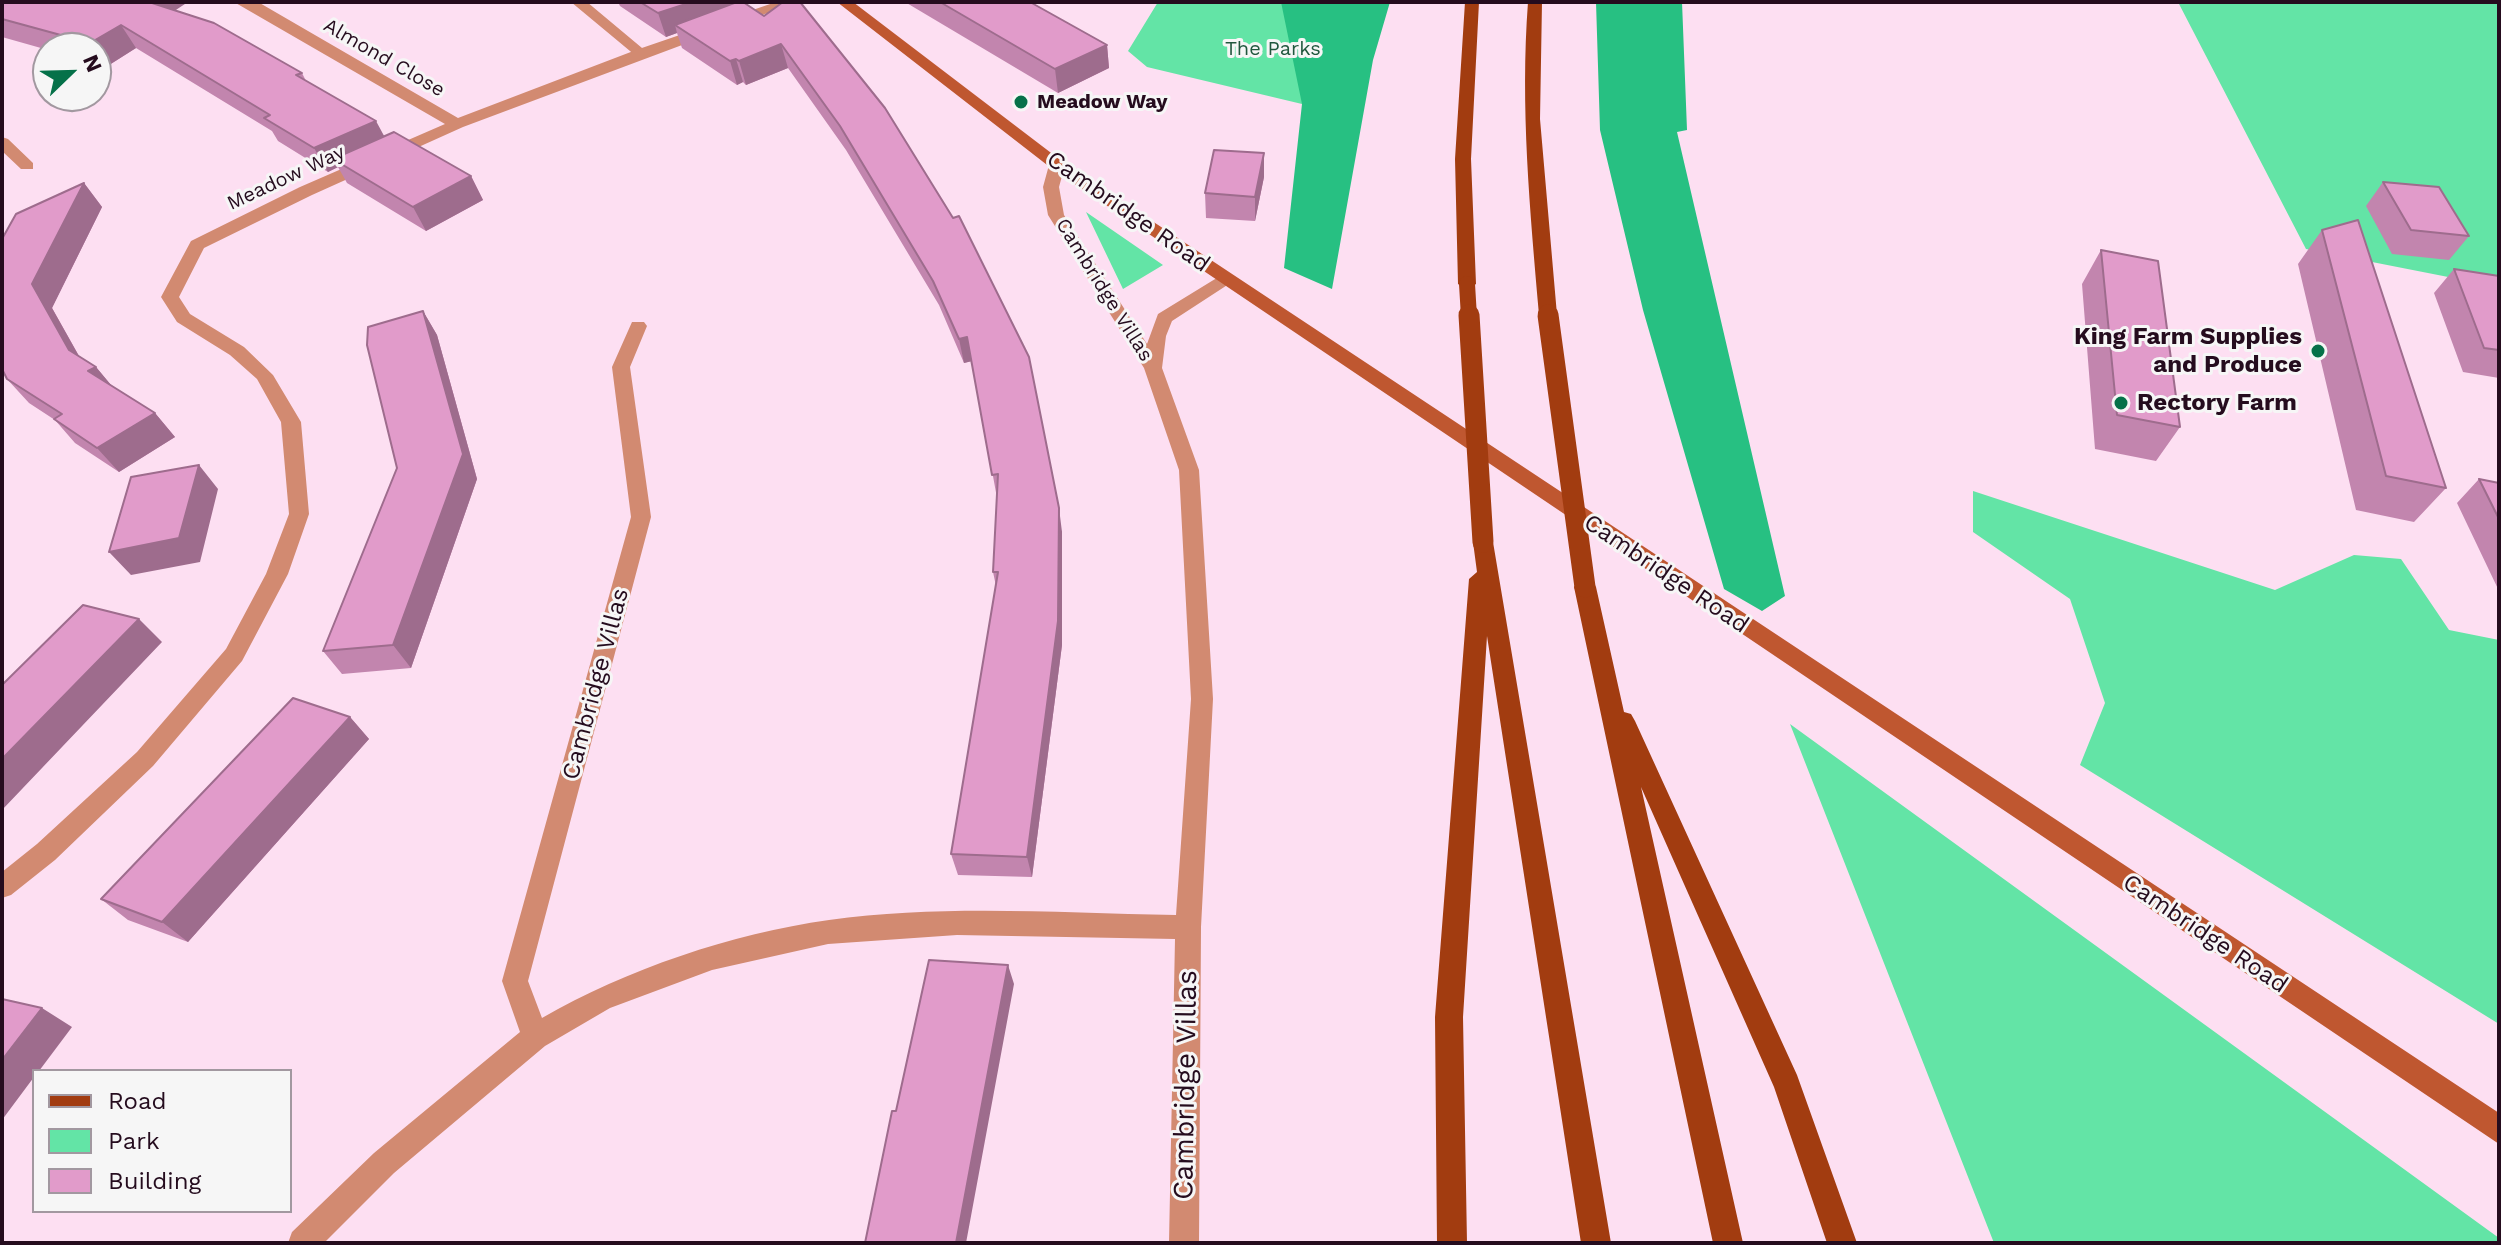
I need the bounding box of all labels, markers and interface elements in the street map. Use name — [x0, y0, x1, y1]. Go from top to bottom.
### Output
street label: Almond Close — [319, 14, 449, 102]
north arrow — [32, 32, 112, 112]
park label: The Parks — [1225, 37, 1321, 61]
text: N — [78, 51, 107, 76]
place label: Meadow Way — [1037, 90, 1168, 114]
marker: Meadow Way — [1012, 93, 1030, 111]
street label: Meadow Way — [223, 140, 349, 216]
street label: Cambridge Road — [1041, 145, 1215, 279]
street label: Cambridge Villas — [1050, 214, 1158, 366]
place label: King Farm Supplies and Produce — [2074, 323, 2302, 379]
marker: King Farm Supplies and Produce — [2309, 342, 2327, 360]
place label: Rectory Farm — [2137, 389, 2297, 417]
marker: Rectory Farm — [2112, 394, 2130, 412]
street label: Cambridge Road — [1578, 508, 1754, 640]
street label: Cambridge Villas — [557, 585, 635, 783]
street label: Cambridge Road — [2117, 868, 2293, 1000]
street label: Cambridge Villas — [1167, 970, 1205, 1200]
legend — [32, 1069, 292, 1213]
text: Road — [108, 1087, 167, 1115]
text: Park — [108, 1127, 160, 1155]
text: Building — [108, 1167, 201, 1195]

